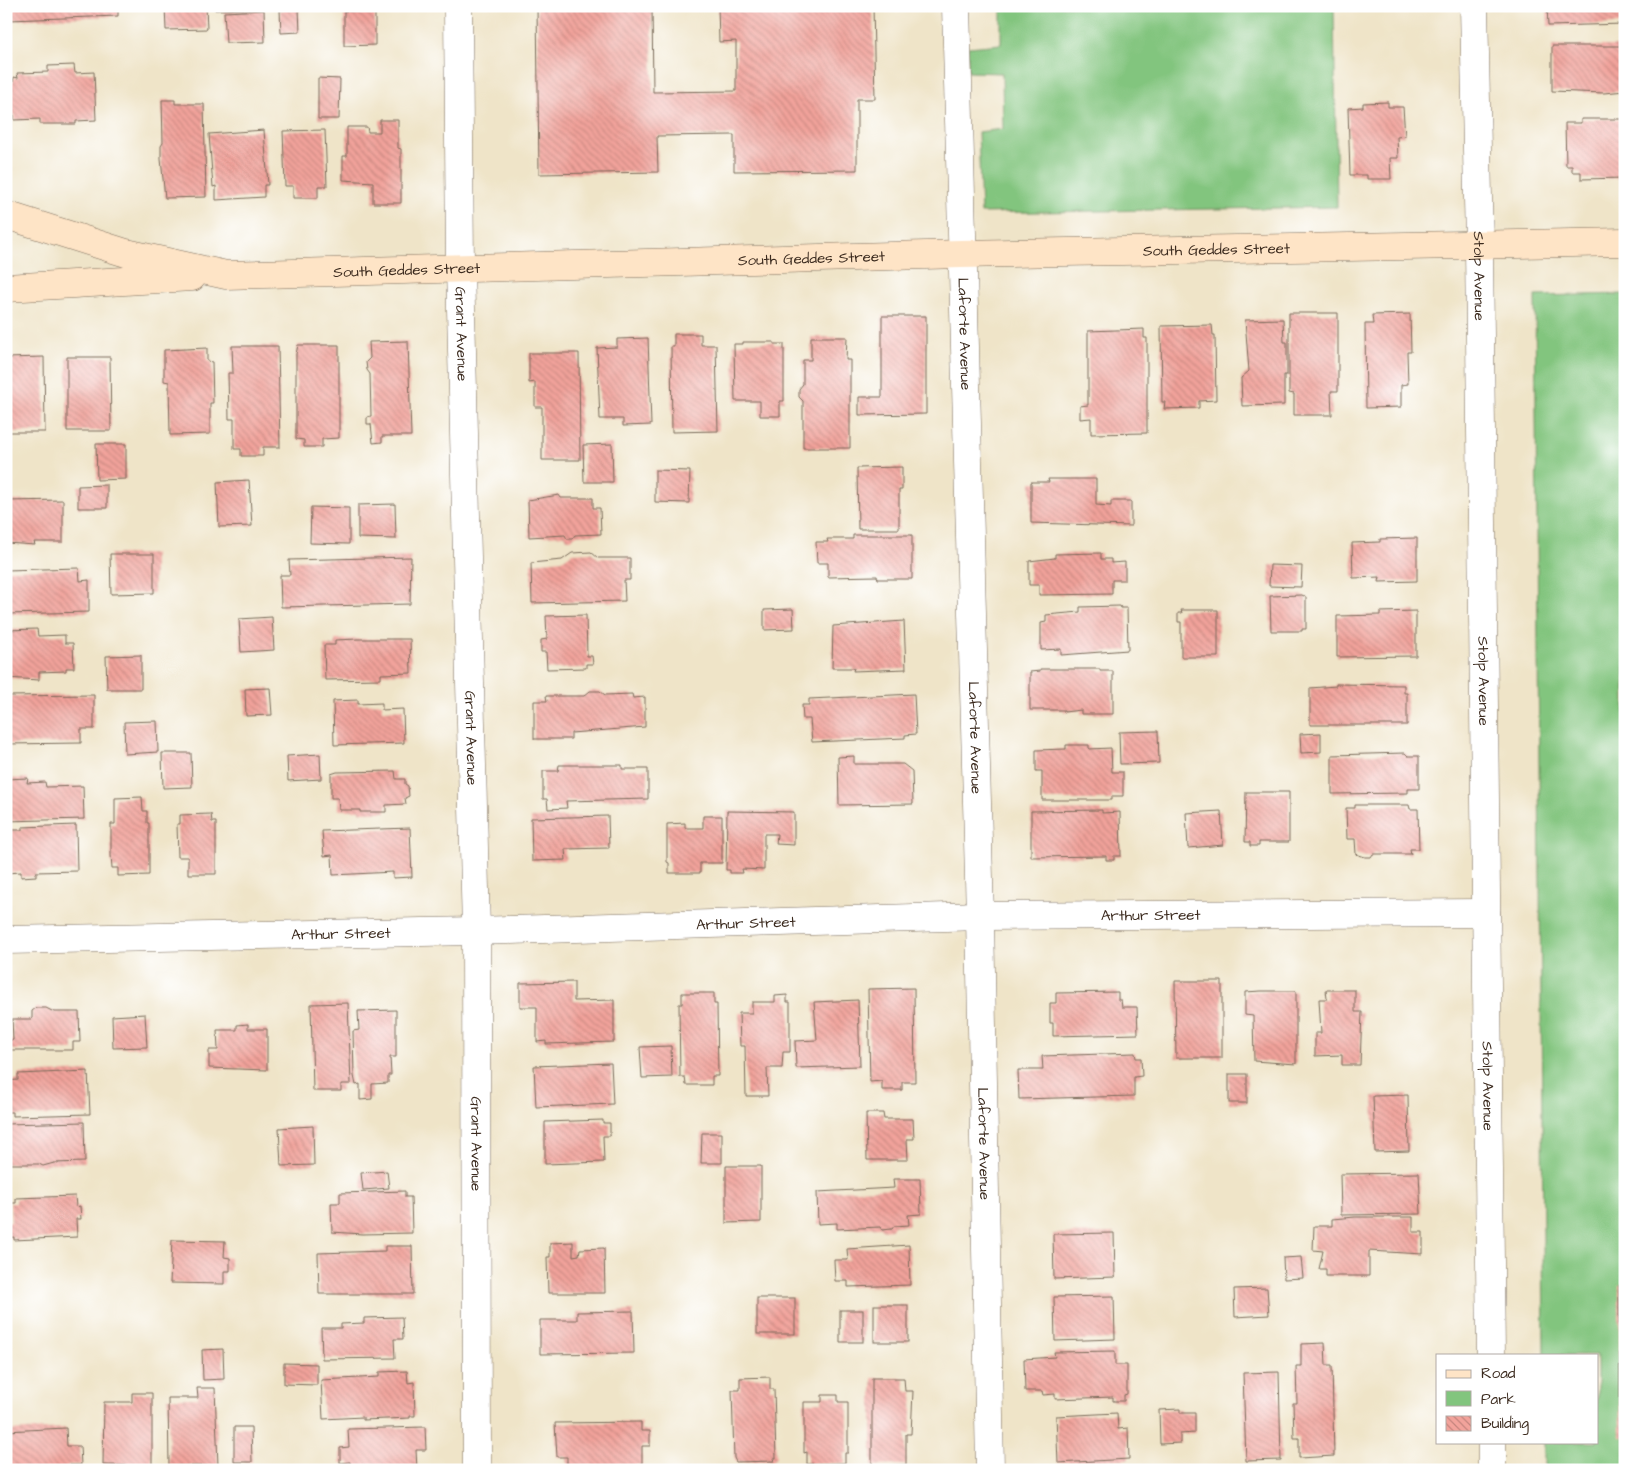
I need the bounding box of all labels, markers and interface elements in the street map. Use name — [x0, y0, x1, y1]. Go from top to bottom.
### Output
street label: Stolp Avenue — [1468, 231, 1490, 321]
street label: South Geddes Street — [1143, 238, 1290, 262]
street label: South Geddes Street — [738, 246, 885, 271]
street label: South Geddes Street — [333, 258, 481, 283]
street label: Laforte Avenue — [952, 277, 976, 390]
street label: Grant Avenue — [449, 286, 473, 382]
street label: Stolp Avenue — [1472, 636, 1494, 726]
street label: Laforte Avenue — [963, 681, 987, 794]
street label: Grant Avenue — [459, 690, 482, 785]
street label: Arthur Street — [1101, 905, 1201, 926]
street label: Arthur Street — [696, 911, 796, 935]
street label: Arthur Street — [291, 923, 391, 946]
street label: Stolp Avenue — [1477, 1041, 1499, 1131]
street label: Laforte Avenue — [972, 1087, 995, 1200]
street label: Grant Avenue — [465, 1096, 486, 1191]
legend — [1436, 1354, 1598, 1444]
text: Road — [1481, 1363, 1516, 1384]
text: Park — [1481, 1389, 1516, 1410]
text: Building — [1481, 1413, 1529, 1435]

